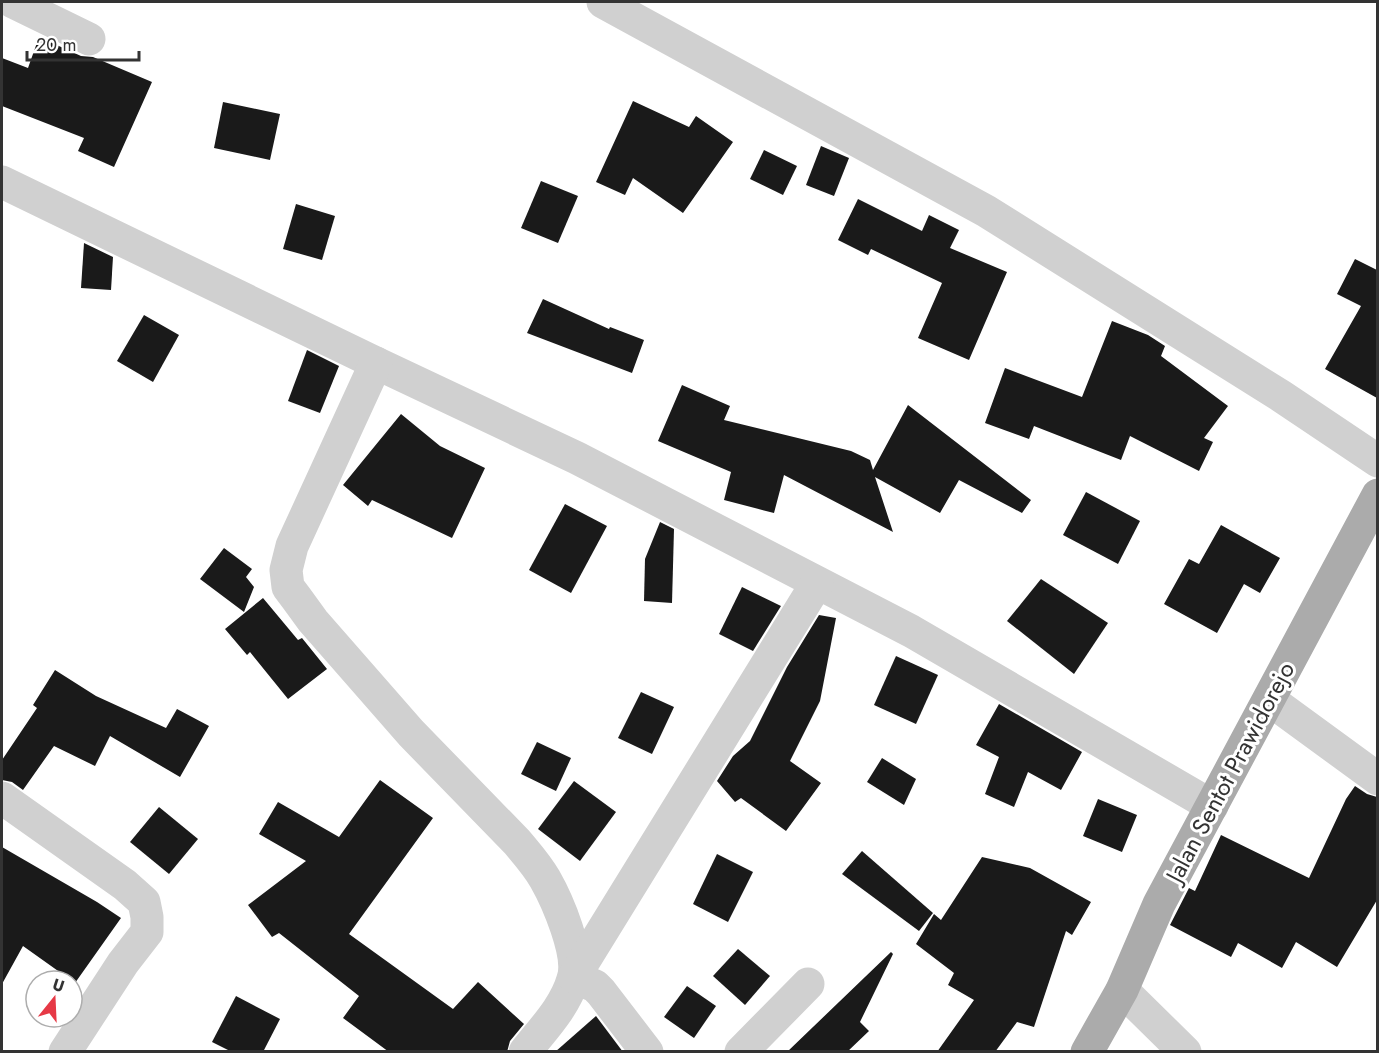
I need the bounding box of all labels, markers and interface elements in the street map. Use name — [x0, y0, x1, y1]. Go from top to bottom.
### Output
scale bar — [27, 24, 140, 62]
text: 20 m — [36, 32, 76, 58]
street label: Jalan Sentot Prawidorejo — [1156, 656, 1303, 891]
north arrow — [24, 969, 84, 1029]
text: U — [50, 973, 67, 998]

